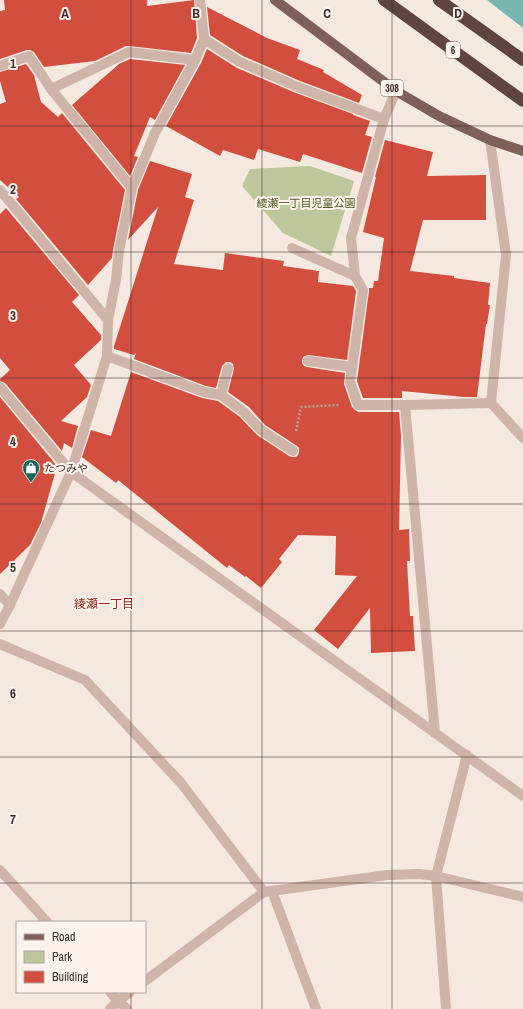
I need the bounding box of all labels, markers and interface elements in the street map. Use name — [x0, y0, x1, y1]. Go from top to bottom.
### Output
text: A — [61, 5, 69, 22]
text: B — [192, 5, 200, 22]
text: C — [323, 5, 331, 22]
text: D — [454, 5, 462, 22]
road number: 6 — [446, 42, 460, 58]
text: 1 — [10, 55, 16, 72]
road number: 308 — [381, 80, 403, 96]
text: 2 — [10, 181, 16, 198]
park label: 綾瀬一丁目児童公園 — [257, 196, 356, 210]
text: 3 — [10, 307, 16, 324]
text: 4 — [10, 433, 16, 450]
shop icon: たつみや — [21, 458, 41, 483]
place label: たつみや — [44, 461, 88, 475]
text: 5 — [10, 559, 16, 576]
district label: 綾瀬一丁目 — [74, 596, 134, 612]
text: 6 — [10, 685, 16, 702]
text: 7 — [10, 811, 16, 828]
legend — [16, 921, 146, 993]
text: Road — [52, 929, 76, 945]
text: Park — [52, 949, 72, 965]
text: Building — [52, 969, 89, 985]

